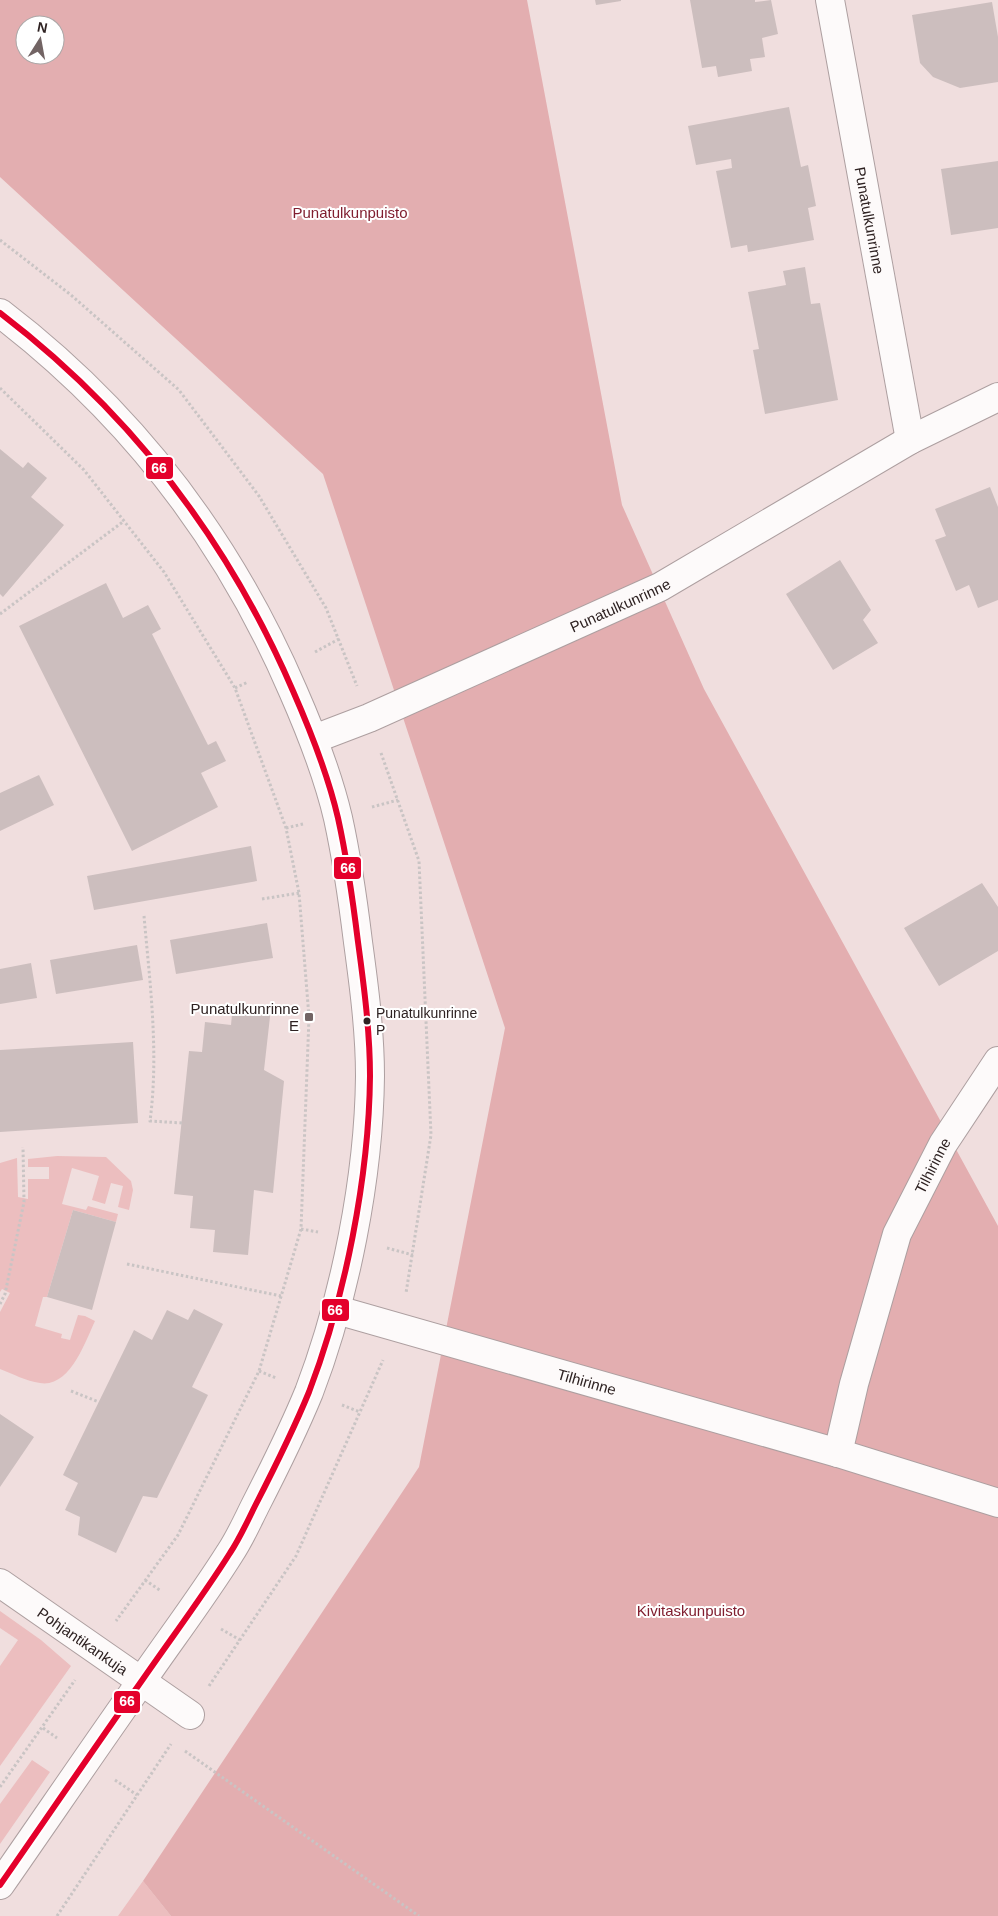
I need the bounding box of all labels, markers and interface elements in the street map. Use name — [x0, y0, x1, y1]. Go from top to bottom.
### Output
north arrow — [15, 15, 65, 65]
text: N — [36, 18, 49, 36]
street label: Punatulkunrinne — [852, 166, 888, 275]
park label: Punatulkunpuisto — [292, 204, 408, 221]
line badge: 66 — [145, 456, 174, 480]
text: 66 — [151, 460, 167, 476]
street label: Punatulkunrinne — [567, 574, 673, 635]
line badge: 66 — [333, 856, 362, 880]
text: 66 — [340, 860, 356, 876]
place label: Punatulkunrinne E — [191, 1000, 299, 1034]
place label: Punatulkunrinne P — [376, 1005, 477, 1038]
marker: Punatulkunrinne E — [303, 1011, 315, 1023]
marker: Punatulkunrinne P — [362, 1016, 372, 1026]
street label: Tilhirinne — [911, 1134, 954, 1196]
line badge: 66 — [321, 1298, 350, 1322]
text: 66 — [327, 1302, 343, 1318]
street label: Tilhirinne — [556, 1365, 618, 1398]
park label: Kivitaskunpuisto — [637, 1602, 745, 1619]
street label: Pohjantikankuja — [35, 1603, 132, 1678]
line badge: 66 — [113, 1690, 141, 1714]
text: 66 — [119, 1693, 135, 1709]

